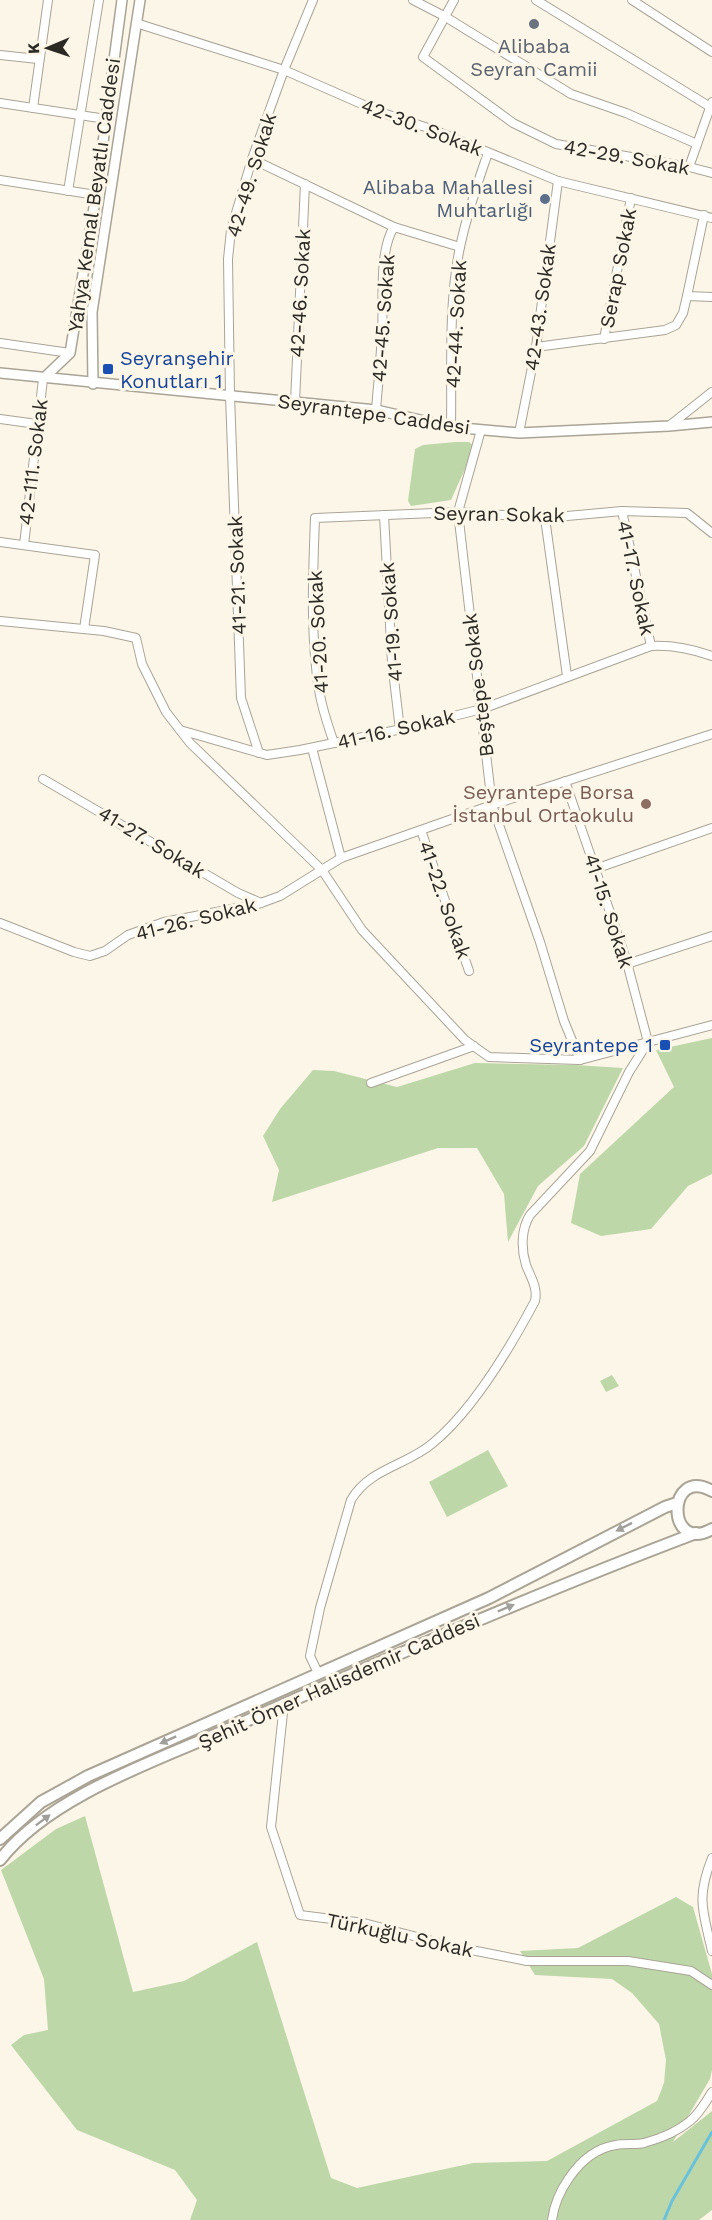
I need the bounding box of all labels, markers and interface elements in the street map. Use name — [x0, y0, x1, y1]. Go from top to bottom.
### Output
marker: Alibaba Seyran Camii — [527, 17, 541, 31]
north arrow — [18, 18, 78, 78]
place label: Alibaba Seyran Camii — [470, 34, 598, 81]
text: K — [24, 43, 43, 54]
street label: Yahya Kemal Beyatlı Caddesi — [63, 56, 125, 334]
street label: 42-30. Sokak — [358, 93, 486, 161]
street label: 42-49. Sokak — [221, 110, 281, 240]
street label: 42-29. Sokak — [562, 134, 692, 180]
place label: Alibaba Mahallesi Muhtarlığı — [363, 175, 533, 222]
marker: Alibaba Mahallesi Muhtarlığı — [538, 192, 552, 206]
street label: Serap Sokak — [595, 206, 641, 330]
street label: 42-46. Sokak — [285, 228, 315, 358]
street label: 42-43. Sokak — [519, 242, 561, 372]
street label: 42-45. Sokak — [367, 253, 399, 383]
street label: 42-44. Sokak — [441, 259, 471, 389]
place label: Seyranşehir Konutları 1 — [120, 346, 234, 393]
marker: Seyranşehir Konutları 1 — [101, 362, 115, 376]
street label: Seyrantepe Caddesi — [276, 389, 472, 439]
street label: 42-111. Sokak — [13, 397, 53, 527]
street label: Seyran Sokak — [433, 501, 565, 527]
street label: 41-21. Sokak — [223, 515, 251, 635]
street label: 41-17. Sokak — [612, 518, 660, 638]
street label: 41-19. Sokak — [375, 561, 407, 683]
street label: 41-20. Sokak — [303, 570, 333, 694]
street label: Beştepe Sokak — [457, 612, 499, 758]
street label: 41-16. Sokak — [335, 704, 457, 754]
place label: Seyrantepe Borsa İstanbul Ortaokulu — [452, 780, 634, 827]
marker: Seyrantepe Borsa İstanbul Ortaokulu — [639, 797, 653, 811]
street label: 41-27. Sokak — [94, 801, 210, 883]
street label: 41-22. Sokak — [414, 838, 476, 962]
street label: 41-15. Sokak — [579, 851, 639, 971]
street label: 41-26. Sokak — [133, 892, 259, 946]
place label: Seyrantepe 1 — [529, 1033, 653, 1057]
marker: Seyrantepe 1 — [658, 1038, 672, 1052]
one-way arrow — [616, 1522, 633, 1532]
one-way arrow — [497, 1603, 515, 1613]
street label: Şehit Ömer Halisdemir Caddesi — [195, 1608, 483, 1754]
one-way arrow — [159, 1735, 177, 1745]
one-way arrow — [34, 1814, 50, 1826]
street label: Türkuğlu Sokak — [324, 1908, 476, 1962]

